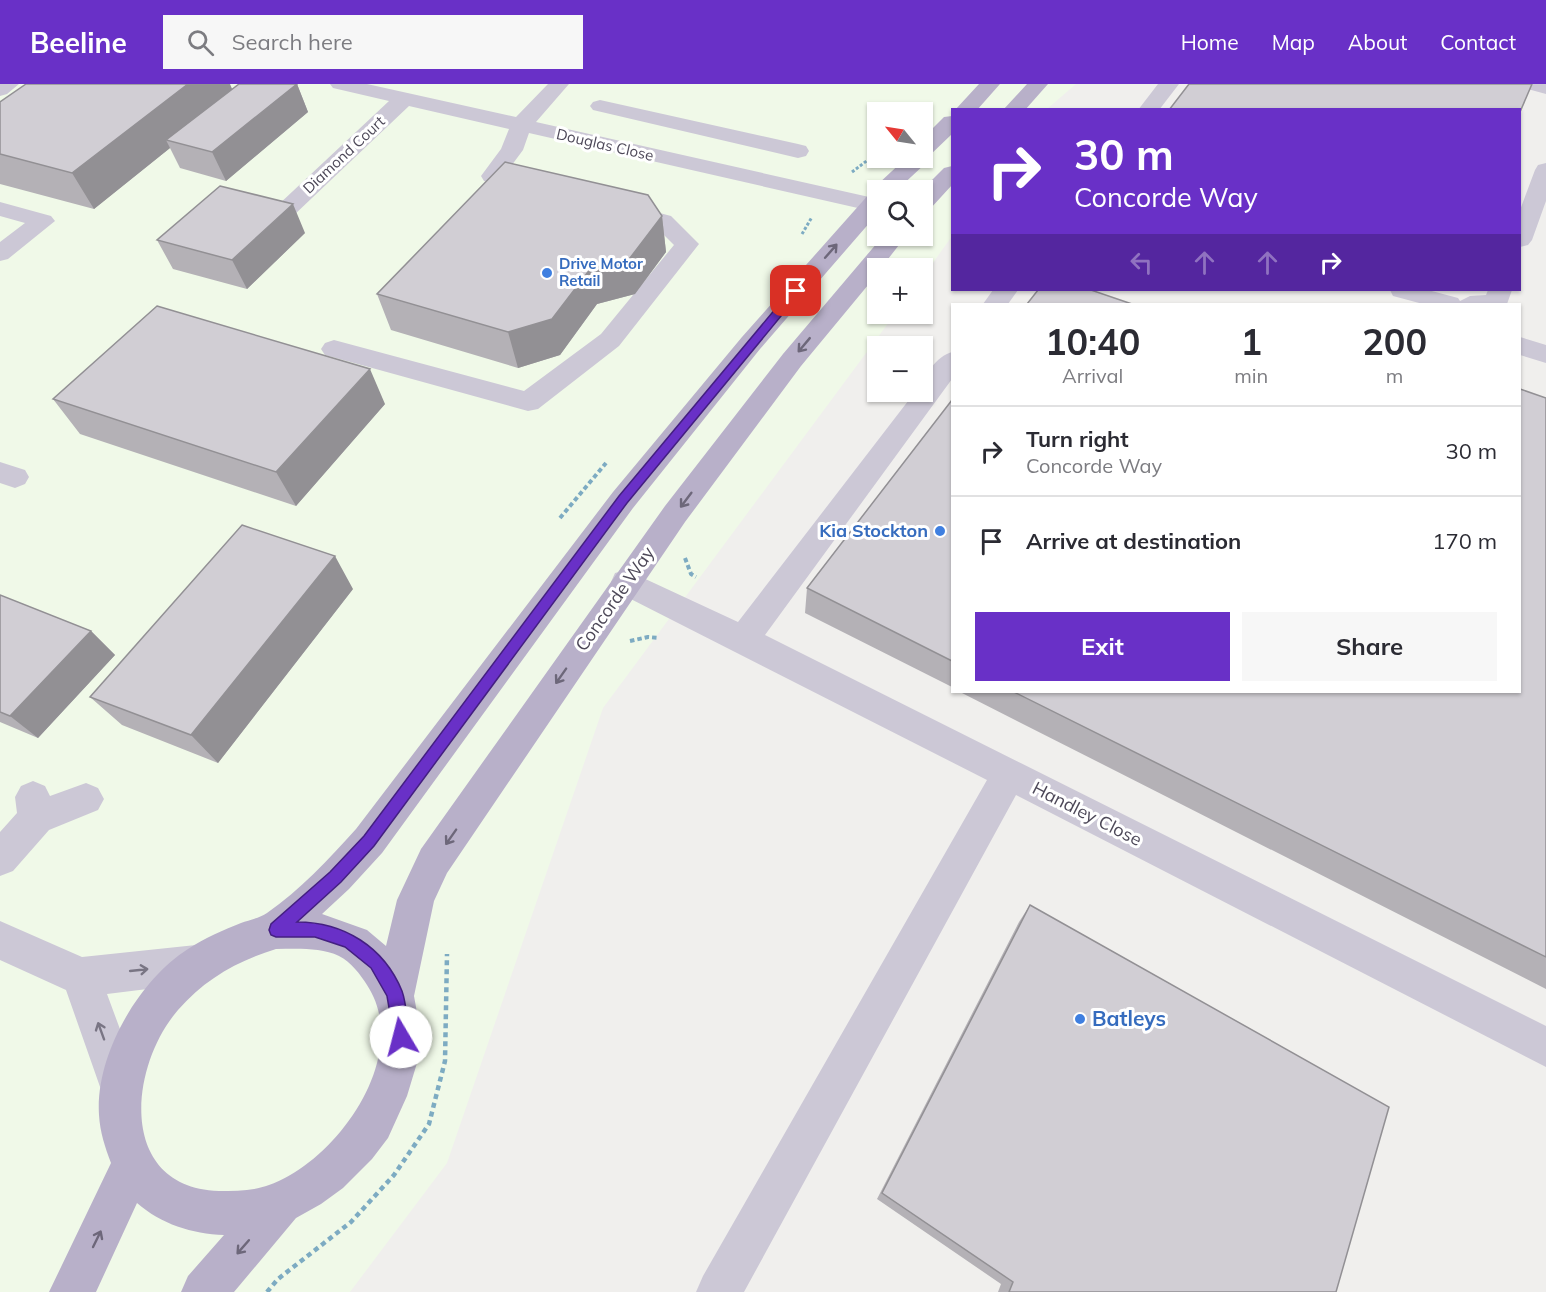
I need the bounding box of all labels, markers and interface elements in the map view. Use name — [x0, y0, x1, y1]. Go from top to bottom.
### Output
search box — [163, 15, 583, 69]
text: Beeline — [30, 25, 127, 60]
icon: search — [184, 26, 217, 59]
text: Search here — [232, 28, 353, 56]
text: Home — [1181, 29, 1239, 55]
text: Map — [1272, 29, 1315, 55]
text: About — [1348, 29, 1407, 55]
text: Contact — [1440, 29, 1516, 55]
north arrow — [867, 102, 933, 168]
map controls — [867, 102, 933, 402]
street label: Diamond Court — [299, 112, 389, 197]
street label: Douglas Close — [555, 124, 656, 165]
text: 30 m — [1074, 128, 1174, 181]
icon: right — [975, 132, 1053, 210]
button: search — [867, 180, 933, 246]
text: Concorde Way — [1074, 180, 1258, 214]
one-way arrow — [824, 243, 837, 259]
icon: left — [1125, 246, 1158, 279]
icon: ahead — [1188, 246, 1221, 279]
icon: ahead — [1251, 246, 1284, 279]
icon: right — [1314, 246, 1347, 279]
place label: Drive Motor Retail — [559, 254, 643, 290]
button: + — [867, 258, 933, 324]
pin — [770, 265, 821, 316]
marker: Drive Motor Retail — [540, 266, 554, 280]
icon: arrive — [779, 274, 812, 307]
text: 10:40 — [1045, 319, 1140, 364]
text: 1 — [1240, 319, 1262, 364]
text: 200 — [1362, 319, 1427, 364]
button: − — [867, 336, 933, 402]
one-way arrow — [797, 337, 811, 352]
text: Arrival — [1062, 363, 1123, 388]
text: min — [1234, 363, 1268, 388]
text: m — [1386, 363, 1403, 388]
text: Turn right — [1026, 425, 1129, 453]
icon: right — [975, 435, 1008, 468]
text: 30 m — [1446, 437, 1497, 465]
text: Concorde Way — [1026, 453, 1162, 478]
one-way arrow — [679, 491, 692, 507]
place label: Kia Stockton — [819, 519, 928, 542]
marker: Kia Stockton — [933, 524, 947, 538]
icon: arrive — [975, 525, 1008, 558]
text: Arrive at destination — [1026, 527, 1241, 555]
text: 170 m — [1432, 527, 1497, 555]
street label: Concorde Way — [570, 542, 659, 655]
button: Exit — [975, 612, 1230, 681]
button: Share — [1242, 612, 1497, 681]
one-way arrow — [555, 668, 567, 684]
street label: Handley Close — [1029, 776, 1146, 851]
one-way arrow — [445, 828, 457, 845]
one-way arrow — [128, 965, 148, 976]
position arrow — [369, 1005, 433, 1069]
place label: Batleys — [1092, 1005, 1166, 1031]
marker: Batleys — [1073, 1012, 1087, 1026]
one-way arrow — [94, 1022, 105, 1041]
one-way arrow — [92, 1231, 104, 1249]
one-way arrow — [236, 1239, 250, 1254]

